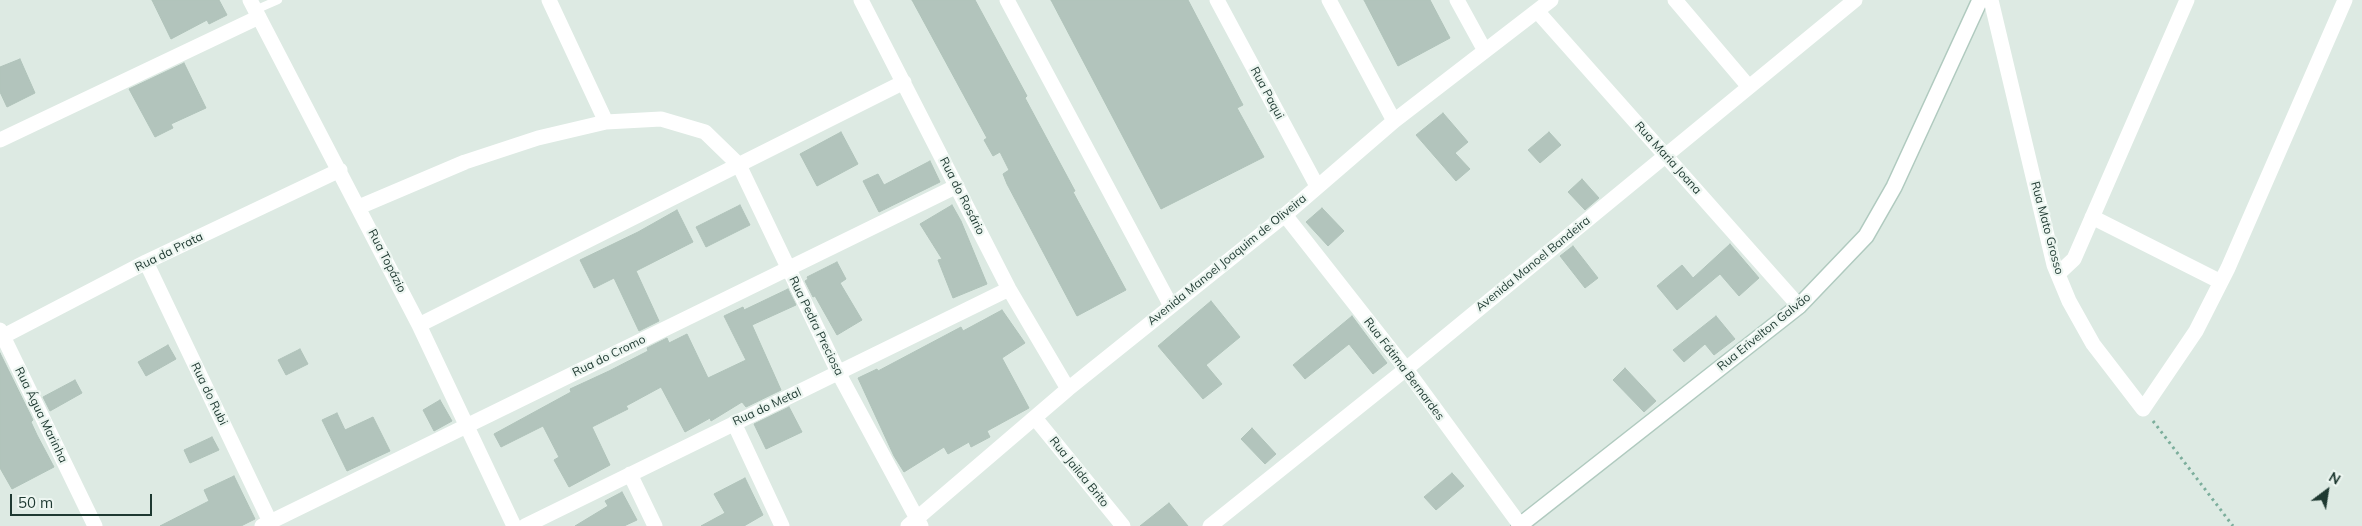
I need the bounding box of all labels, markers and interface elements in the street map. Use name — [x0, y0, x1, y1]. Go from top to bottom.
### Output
street label: Rua Paqui — [1247, 64, 1287, 122]
street label: Rua Maria Joana — [1632, 119, 1704, 197]
street label: Rua do Rosário — [936, 155, 988, 237]
street label: Rua Mato Grosso — [2028, 180, 2066, 276]
street label: Avenida Manoel Joaquim de Oliveira — [1145, 191, 1309, 329]
street label: Avenida Manoel Bandeira — [1473, 213, 1593, 315]
street label: Rua Topázio — [365, 227, 409, 295]
street label: Rua da Prata — [133, 229, 205, 275]
street label: Rua Pedra Preciosa — [786, 274, 846, 378]
street label: Rua Erivelton Galvão — [1714, 290, 1814, 374]
street label: Rua Fátima Bernardes — [1361, 315, 1447, 423]
street label: Rua do Cromo — [570, 332, 648, 380]
street label: Rua do Rubi — [188, 360, 230, 428]
street label: Rua Água Marinha — [12, 365, 70, 465]
street label: Rua do Metal — [731, 385, 803, 429]
street label: Rua Jailda Brito — [1046, 434, 1112, 510]
north arrow — [2302, 466, 2352, 516]
text: N — [2326, 468, 2344, 489]
scale bar — [12, 484, 155, 516]
text: 50 m — [18, 493, 53, 512]

